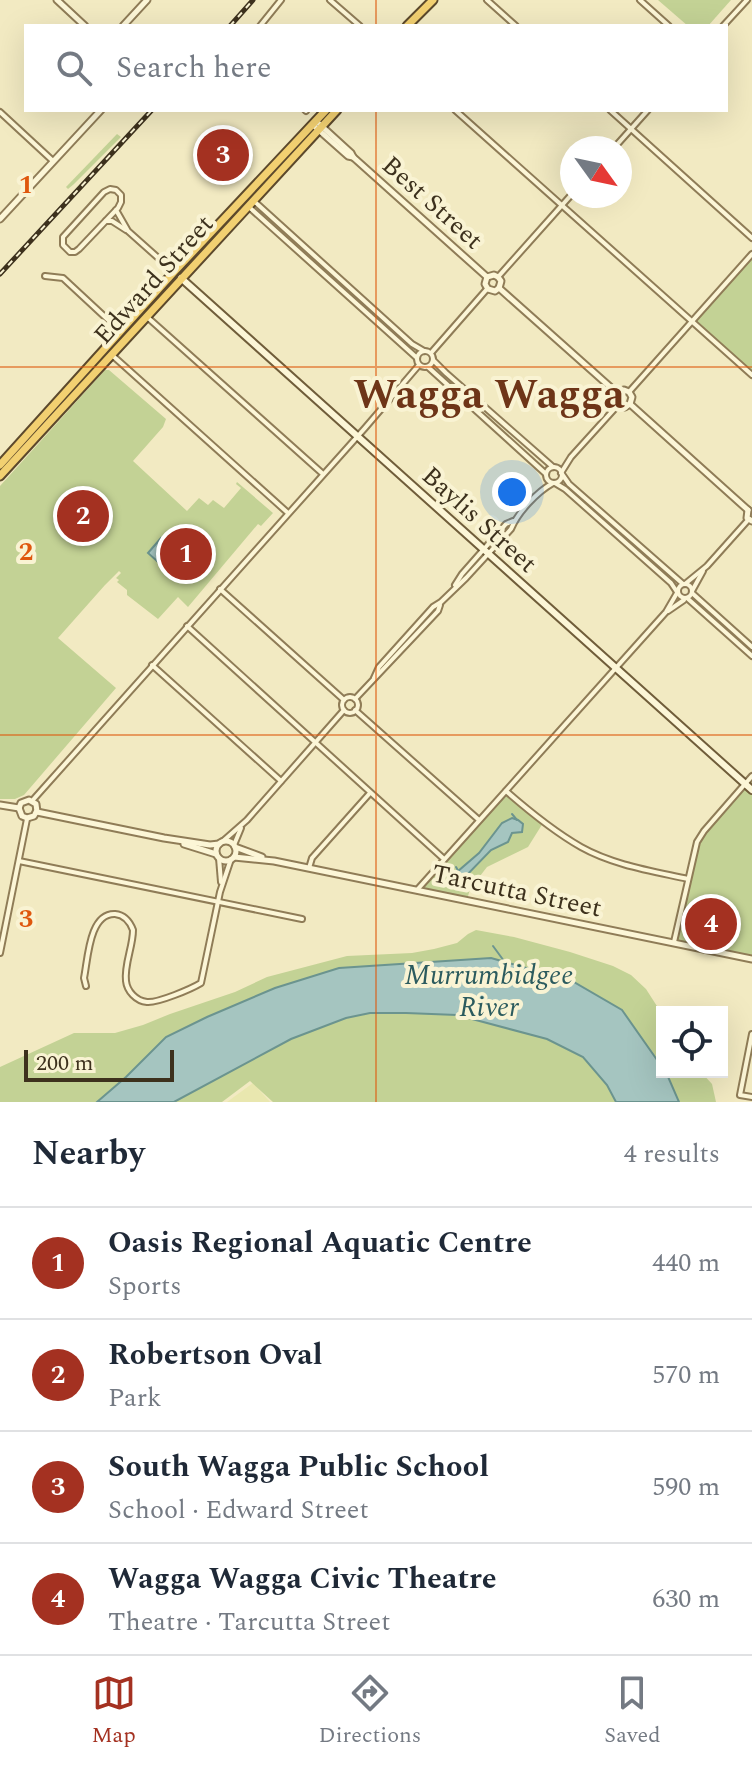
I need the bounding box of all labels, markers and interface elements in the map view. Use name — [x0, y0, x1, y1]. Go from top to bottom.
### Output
search box — [24, 24, 728, 112]
text: Search here — [116, 45, 272, 91]
icon: search — [52, 46, 96, 90]
pin: 3 — [197, 125, 249, 185]
north arrow — [560, 136, 632, 208]
street label: Best Street — [373, 146, 492, 259]
text: 1 — [19, 165, 33, 205]
street label: Edward Street — [84, 206, 223, 354]
district label: Wagga Wagga — [353, 364, 625, 427]
street label: Baylis Street — [412, 457, 546, 583]
your location — [492, 472, 532, 512]
pin: 2 — [57, 486, 109, 546]
pin: 1 — [160, 524, 212, 584]
text: 2 — [19, 532, 33, 572]
street label: Tarcutta Street — [428, 853, 605, 928]
pin: 4 — [685, 894, 737, 954]
text: 3 — [19, 899, 33, 939]
water label: Murrumbidgee River — [405, 954, 573, 1029]
map controls — [656, 1006, 728, 1078]
button: locate — [656, 1006, 728, 1078]
scale bar — [24, 1046, 174, 1082]
text: 200 m — [36, 1047, 93, 1080]
text: Nearby — [32, 1128, 145, 1180]
text: 4 results — [624, 1134, 720, 1174]
text: Oasis Regional Aquatic Centre — [108, 1220, 532, 1266]
text: 1 — [51, 1243, 65, 1283]
text: 440 m — [652, 1243, 720, 1283]
text: Sports — [108, 1266, 181, 1306]
text: Robertson Oval — [108, 1332, 323, 1378]
text: 2 — [51, 1355, 65, 1395]
text: 570 m — [652, 1355, 720, 1395]
text: Park — [108, 1378, 162, 1418]
text: South Wagga Public School — [108, 1444, 489, 1490]
text: 3 — [51, 1467, 65, 1507]
text: 590 m — [652, 1467, 720, 1507]
text: School · Edward Street — [108, 1490, 369, 1530]
text: Wagga Wagga Civic Theatre — [108, 1556, 497, 1602]
text: 4 — [51, 1579, 65, 1619]
text: 630 m — [652, 1579, 720, 1619]
text: Theatre · Tarcutta Street — [108, 1602, 390, 1642]
tab: Map — [91, 1671, 136, 1752]
tab: Directions — [319, 1671, 421, 1752]
tab: Saved — [604, 1671, 661, 1752]

